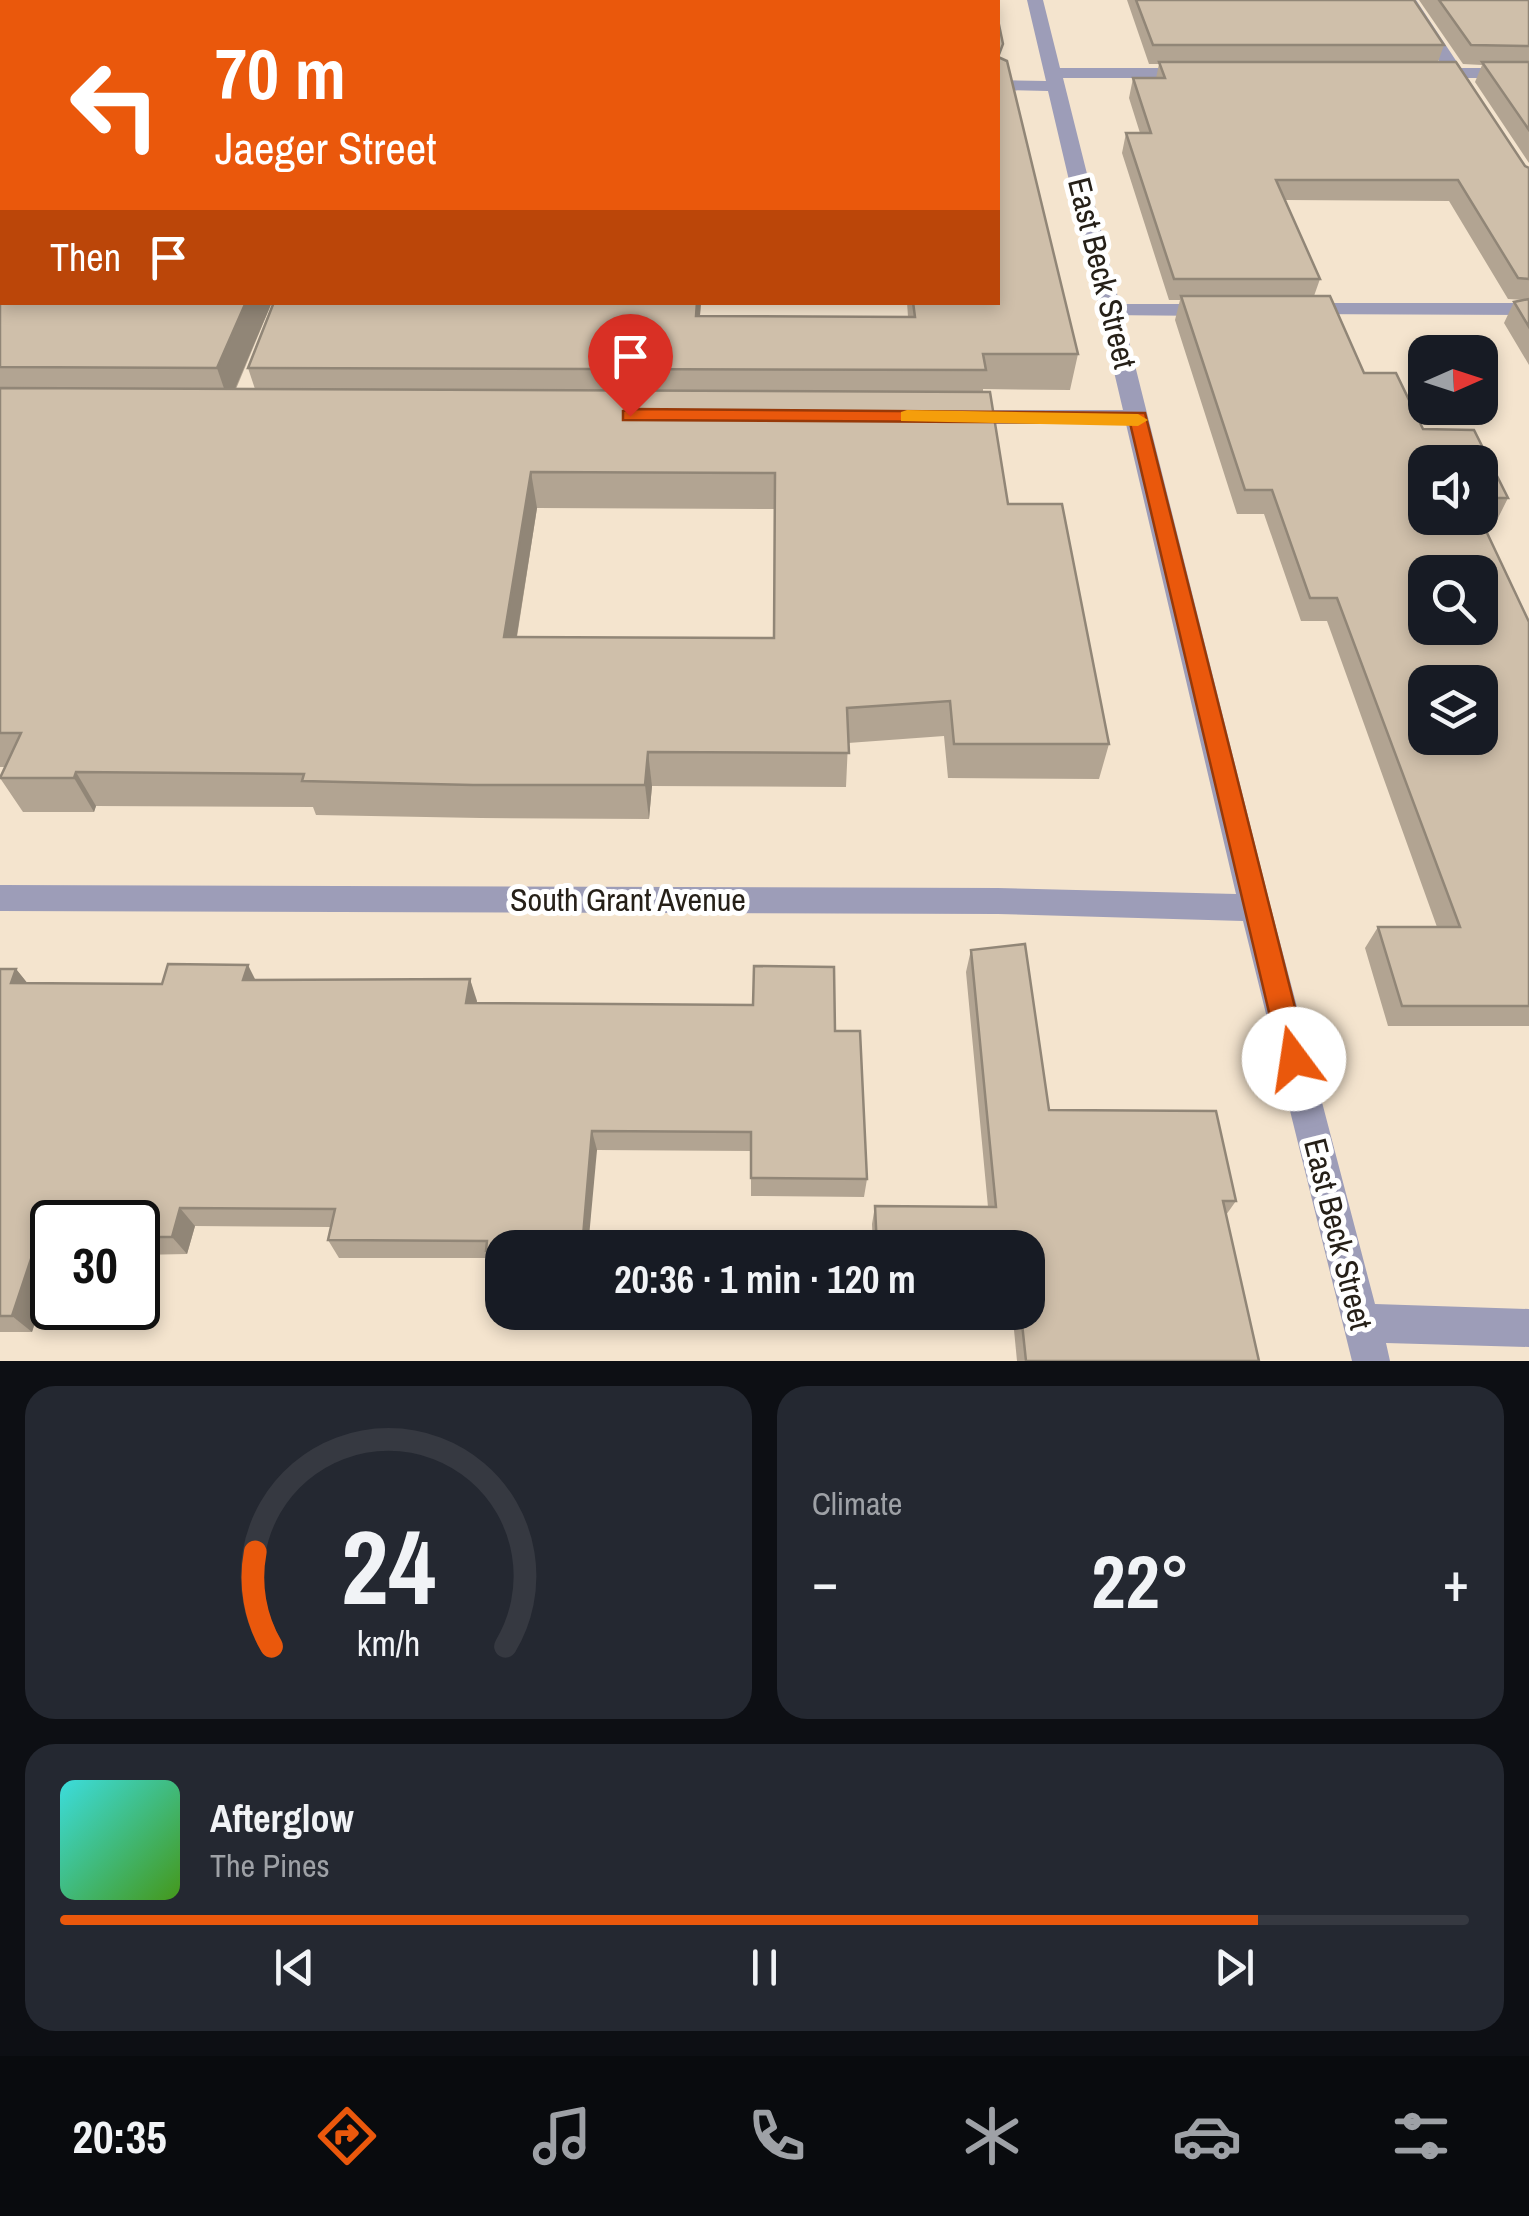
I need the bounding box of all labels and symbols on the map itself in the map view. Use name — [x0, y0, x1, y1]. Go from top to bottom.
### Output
street label: East Beck Street — [1058, 173, 1147, 373]
pin — [588, 314, 673, 417]
north arrow — [1408, 335, 1498, 425]
street label: South Grant Avenue — [510, 878, 746, 921]
position arrow — [1242, 1007, 1346, 1111]
street label: East Beck Street — [1294, 1134, 1383, 1334]
speed limit sign: 30 — [30, 1200, 160, 1330]

